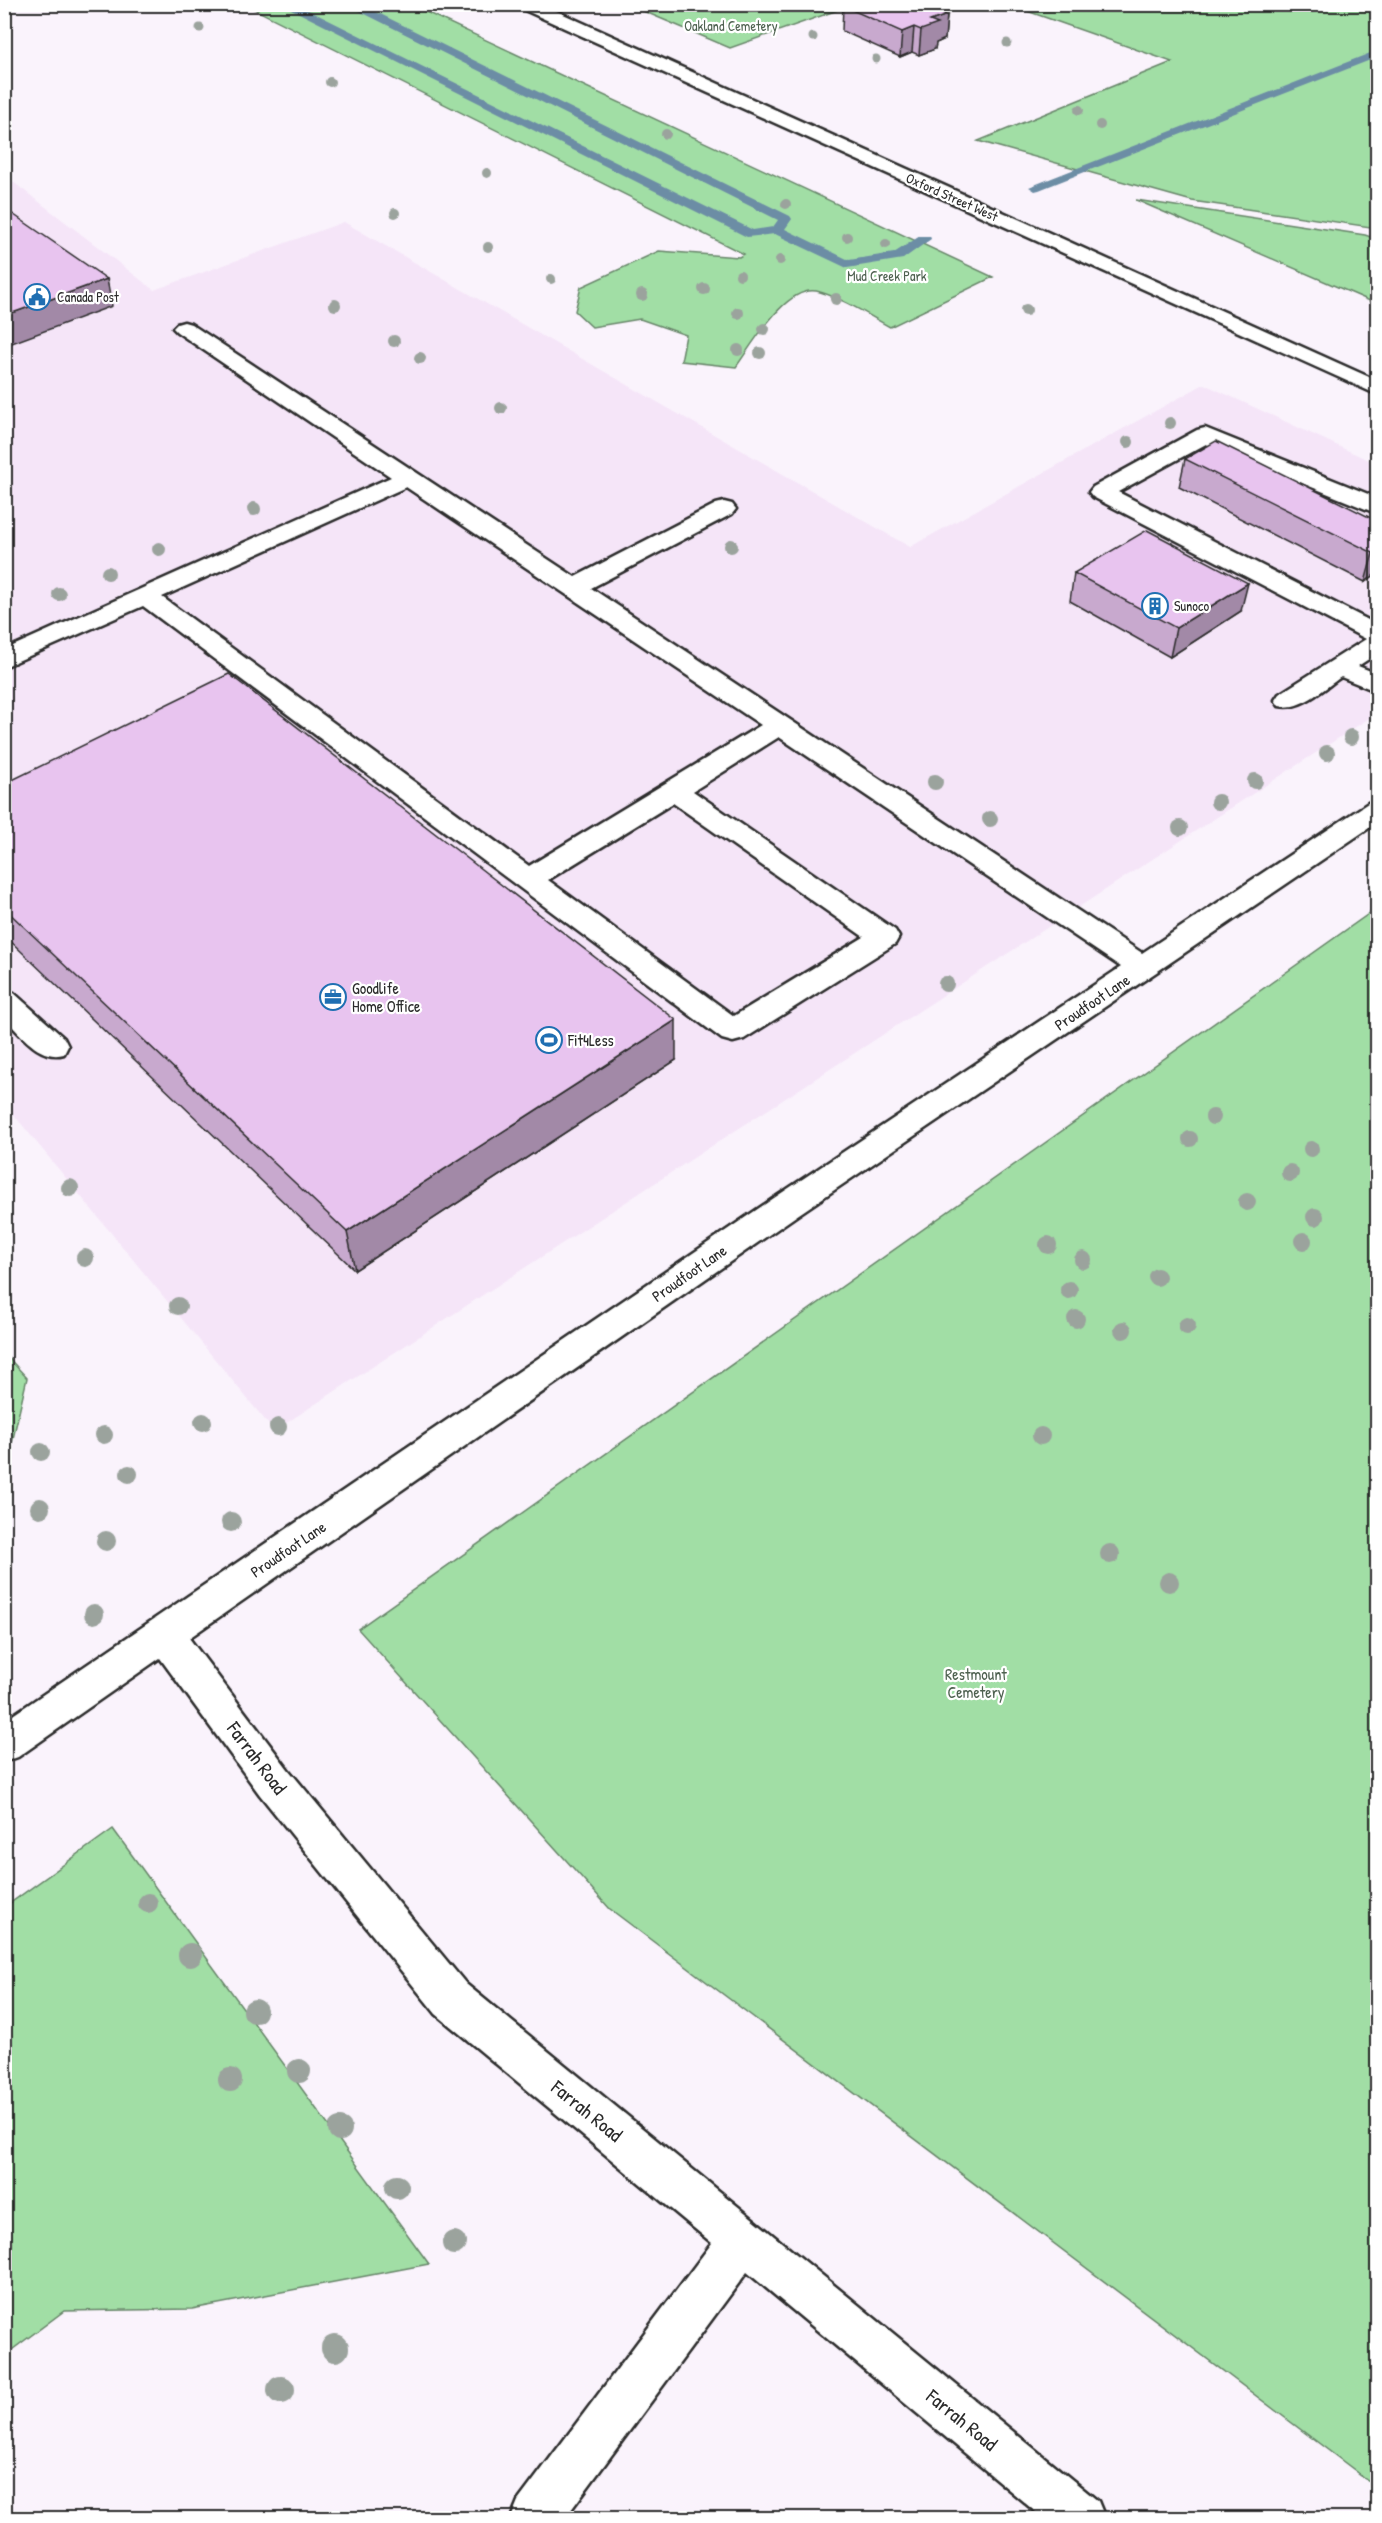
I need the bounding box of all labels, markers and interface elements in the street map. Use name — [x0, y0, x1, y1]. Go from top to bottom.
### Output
park label: Oakland Cemetery — [684, 16, 778, 36]
street label: Oxford Street West — [903, 168, 1001, 225]
park label: Mud Creek Park — [847, 266, 927, 285]
public building icon: Canada Post — [22, 282, 52, 312]
place label: Canada Post — [57, 287, 119, 306]
building icon: Sunoco — [1140, 591, 1170, 621]
place label: Sunoco — [1174, 596, 1209, 615]
street label: Proudfoot Lane — [1050, 968, 1135, 1035]
place label: Goodlife Home Office — [352, 977, 421, 1017]
office icon: Goodlife Home Office — [318, 982, 348, 1012]
sports icon: Fit4Less — [534, 1025, 564, 1055]
place label: Fit4Less — [567, 1029, 614, 1051]
street label: Proudfoot Lane — [647, 1239, 731, 1307]
street label: Proudfoot Lane — [246, 1515, 331, 1582]
park label: Restmount Cemetery — [945, 1663, 1007, 1703]
street label: Farrah Road — [221, 1715, 294, 1800]
street label: Farrah Road — [545, 2073, 629, 2148]
street label: Farrah Road — [920, 2382, 1004, 2457]

